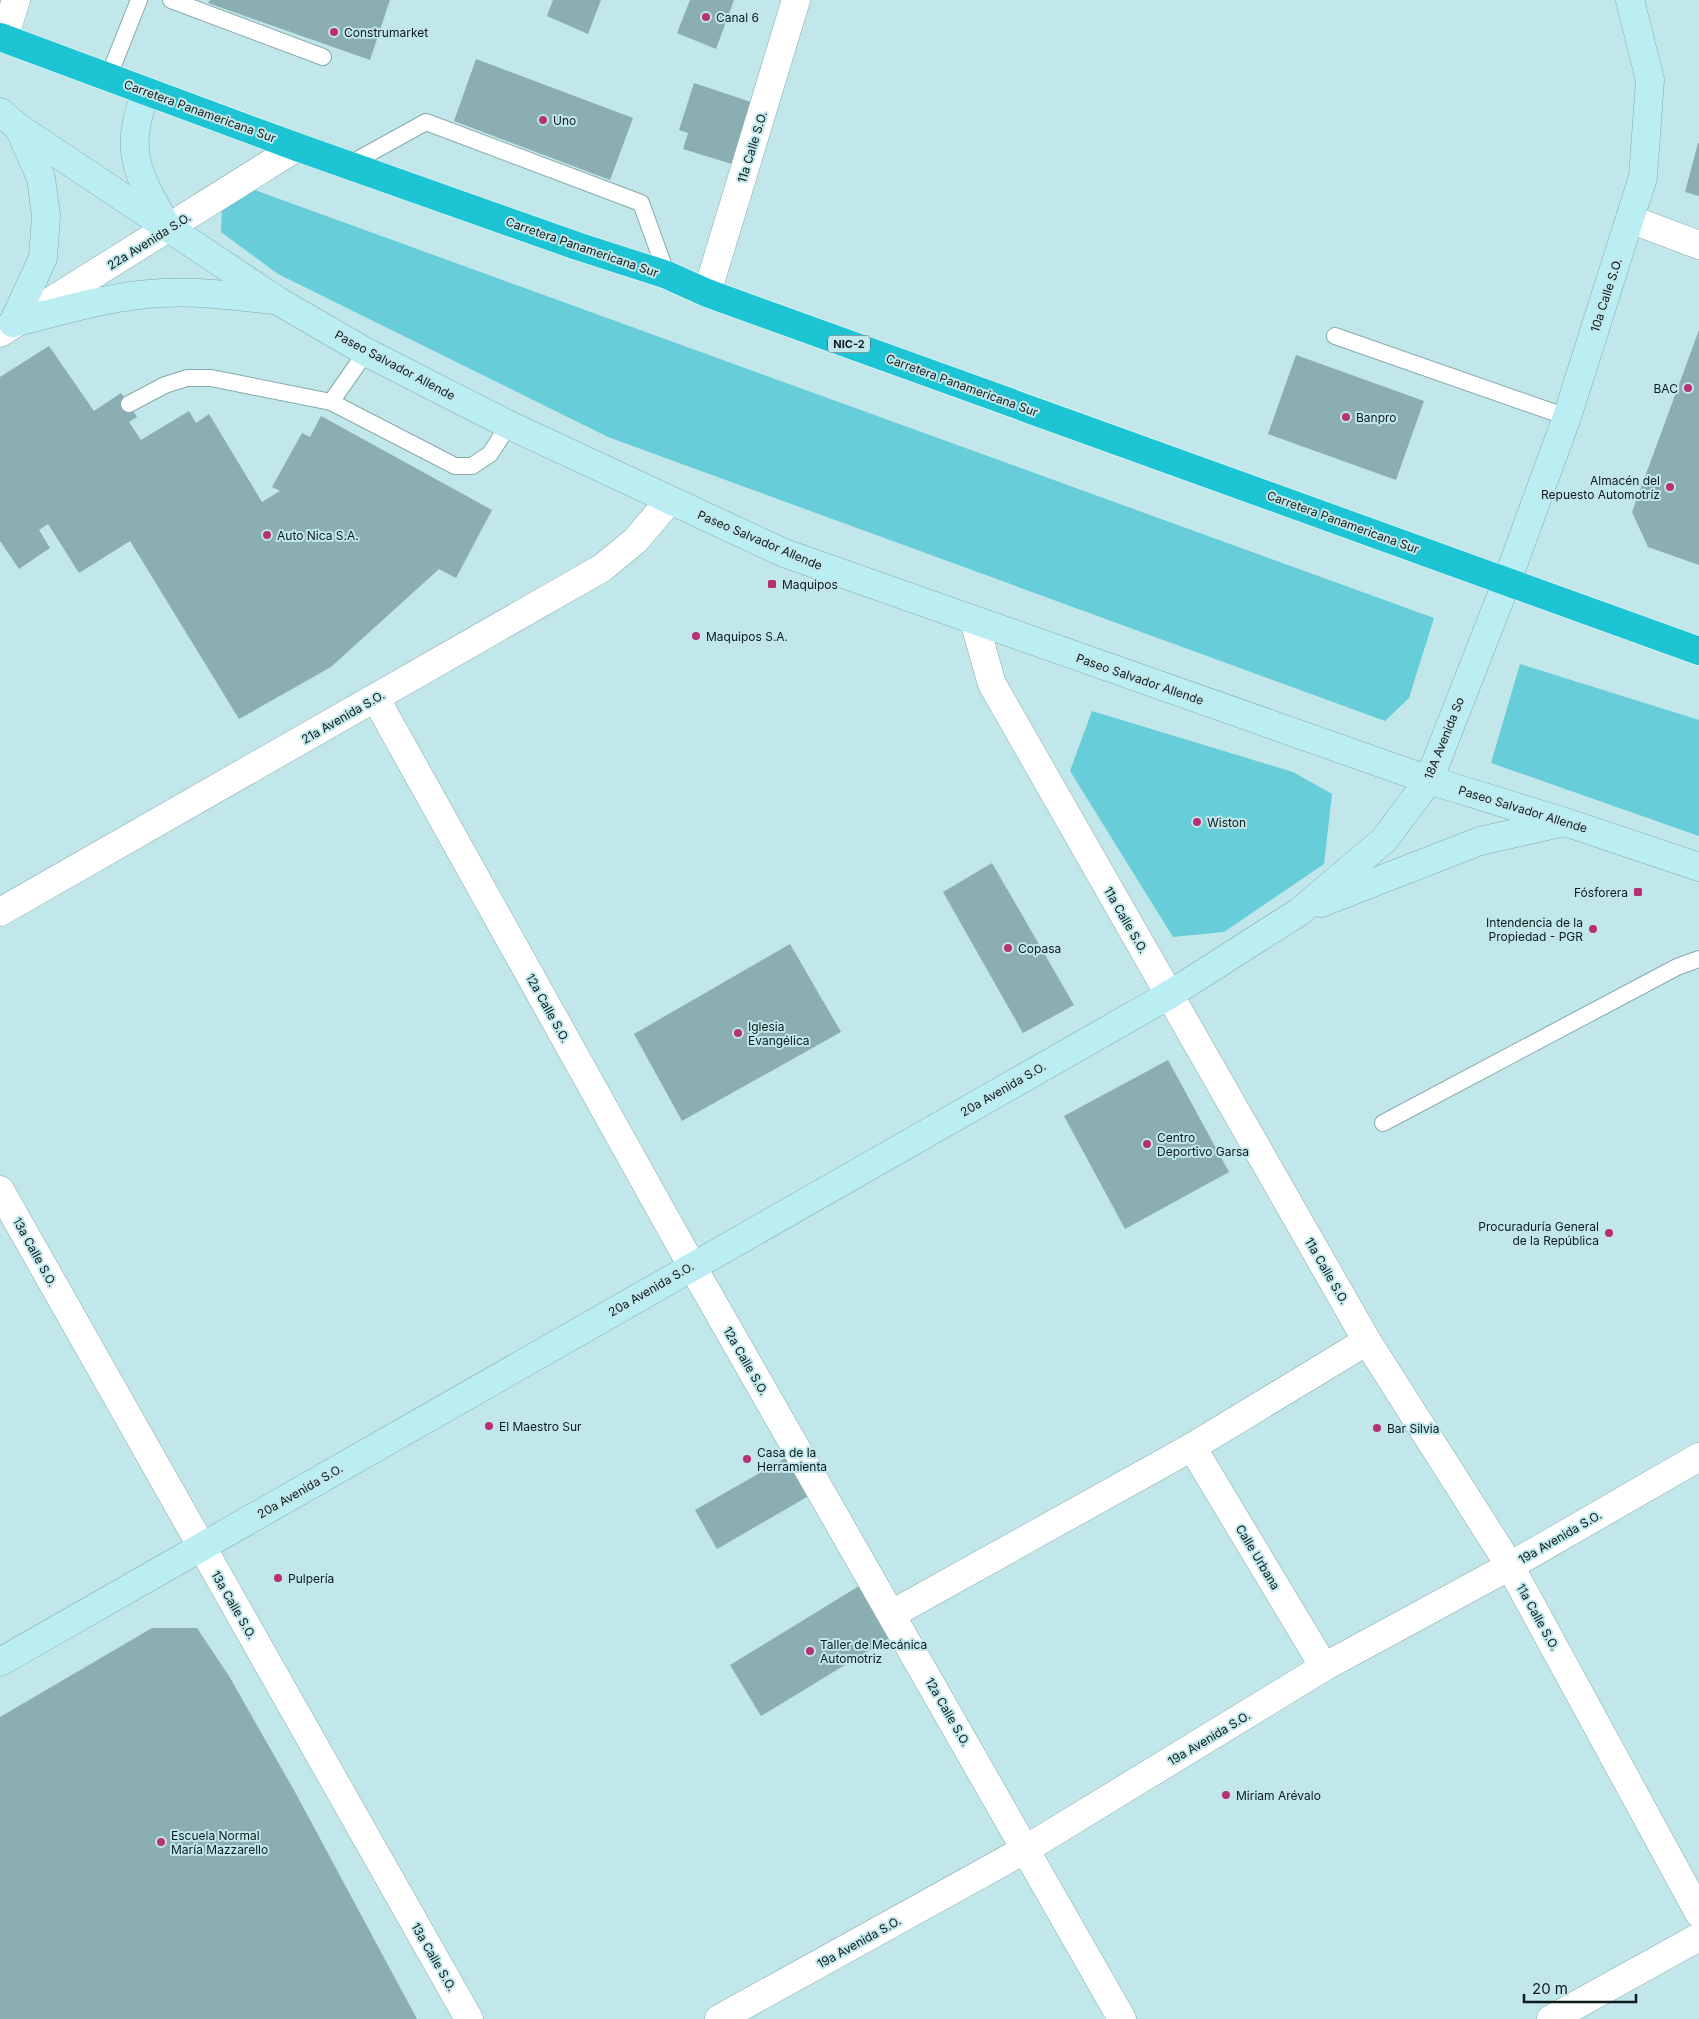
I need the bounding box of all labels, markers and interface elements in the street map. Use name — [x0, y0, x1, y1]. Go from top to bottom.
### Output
place label: Canal 6 — [716, 10, 759, 25]
marker: Canal 6 — [700, 11, 712, 23]
place label: Construmarket — [344, 25, 428, 40]
marker: Construmarket — [328, 26, 340, 38]
street label: Carretera Panamericana Sur — [122, 76, 278, 146]
street label: 11a Calle S.O. — [734, 109, 770, 185]
place label: Uno — [553, 113, 576, 128]
marker: Uno — [537, 114, 549, 126]
street label: 22a Avenida S.O. — [104, 209, 194, 273]
street label: Carretera Panamericana Sur — [504, 214, 661, 280]
street label: 10a Calle S.O. — [1587, 256, 1625, 334]
street label: Paseo Salvador Allende — [332, 327, 458, 403]
road number: NIC-2 — [828, 336, 870, 352]
street label: Carretera Panamericana Sur — [884, 350, 1040, 420]
place label: BAC — [1654, 381, 1678, 396]
marker: BAC — [1682, 382, 1694, 394]
place label: Banpro — [1356, 410, 1397, 425]
marker: Banpro — [1340, 411, 1352, 423]
place label: Almacén del Repuesto Automotríz — [1541, 473, 1660, 502]
marker: Almacén del Repuesto Automotríz — [1664, 481, 1676, 493]
street label: Carretera Panamericana Sur — [1265, 487, 1421, 557]
street label: Paseo Salvador Allende — [695, 507, 825, 573]
place label: Auto Nica S.A. — [277, 528, 359, 543]
marker: Auto Nica S.A. — [261, 529, 273, 541]
place label: Maquipos — [782, 577, 838, 592]
marker: Maquipos — [766, 578, 778, 590]
place label: Maquipos S.A. — [706, 629, 788, 644]
marker: Maquipos S.A. — [690, 630, 702, 642]
street label: Paseo Salvador Allende — [1074, 650, 1206, 708]
street label: 21a Avenida S.O. — [299, 687, 387, 747]
street label: 18A Avenida So — [1421, 695, 1467, 781]
street label: Paseo Salvador Allende — [1457, 782, 1589, 836]
place label: Wiston — [1207, 815, 1246, 830]
marker: Wiston — [1191, 816, 1203, 828]
street label: 11a Calle S.O. — [1101, 884, 1151, 956]
place label: Fósforera — [1574, 885, 1628, 900]
marker: Fósforera — [1632, 886, 1644, 898]
place label: Intendencia de la Propiedad - PGR — [1486, 915, 1583, 944]
marker: Intendencia de la Propiedad - PGR — [1587, 923, 1599, 935]
place label: Copasa — [1018, 941, 1061, 956]
marker: Copasa — [1002, 942, 1014, 954]
street label: 12a Calle S.O. — [523, 971, 573, 1045]
place label: Iglesia Evangélica — [748, 1019, 810, 1048]
marker: Iglesia Evangélica — [732, 1027, 744, 1039]
street label: 20a Avenida S.O. — [958, 1058, 1048, 1120]
place label: Centro Deportivo Garsa — [1157, 1130, 1249, 1159]
marker: Centro Deportivo Garsa — [1141, 1138, 1153, 1150]
street label: 13a Calle S.O. — [10, 1215, 60, 1289]
place label: Procuraduría General de la República — [1478, 1219, 1599, 1248]
marker: Procuraduría General de la República — [1603, 1227, 1615, 1239]
street label: 11a Calle S.O. — [1302, 1235, 1352, 1307]
street label: 20a Avenida S.O. — [606, 1258, 696, 1320]
street label: 12a Calle S.O. — [720, 1324, 772, 1398]
place label: El Maestro Sur — [499, 1419, 582, 1434]
marker: El Maestro Sur — [483, 1420, 495, 1432]
place label: Bar Silvia — [1387, 1421, 1439, 1436]
marker: Bar Silvia — [1371, 1422, 1383, 1434]
place label: Casa de la Herramienta — [757, 1445, 827, 1474]
marker: Casa de la Herramienta — [741, 1453, 753, 1465]
street label: 20a Avenida S.O. — [255, 1460, 345, 1522]
street label: 19a Avenida S.O. — [1516, 1507, 1604, 1567]
street label: Calle Urbana — [1233, 1522, 1283, 1592]
street label: 13a Calle S.O. — [208, 1568, 260, 1642]
place label: Pulpería — [288, 1571, 334, 1586]
marker: Pulpería — [272, 1572, 284, 1584]
street label: 11a Calle S.O. — [1513, 1581, 1563, 1653]
place label: Taller de Mecánica Automotriz — [820, 1637, 927, 1666]
marker: Taller de Mecánica Automotriz — [804, 1645, 816, 1657]
street label: 12a Calle S.O. — [922, 1675, 974, 1749]
street label: 19a Avenida S.O. — [1165, 1707, 1253, 1769]
place label: Miriam Arévalo — [1236, 1788, 1321, 1803]
marker: Miriam Arévalo — [1220, 1789, 1232, 1801]
place label: Escuela Normal María Mazzarello — [171, 1828, 268, 1857]
marker: Escuela Normal María Mazzarello — [155, 1836, 167, 1848]
street label: 19a Avenida S.O. — [814, 1913, 904, 1971]
street label: 13a Calle S.O. — [408, 1920, 460, 1994]
scale bar — [1524, 1972, 1636, 2004]
text: 20 m — [1532, 1979, 1568, 1998]

